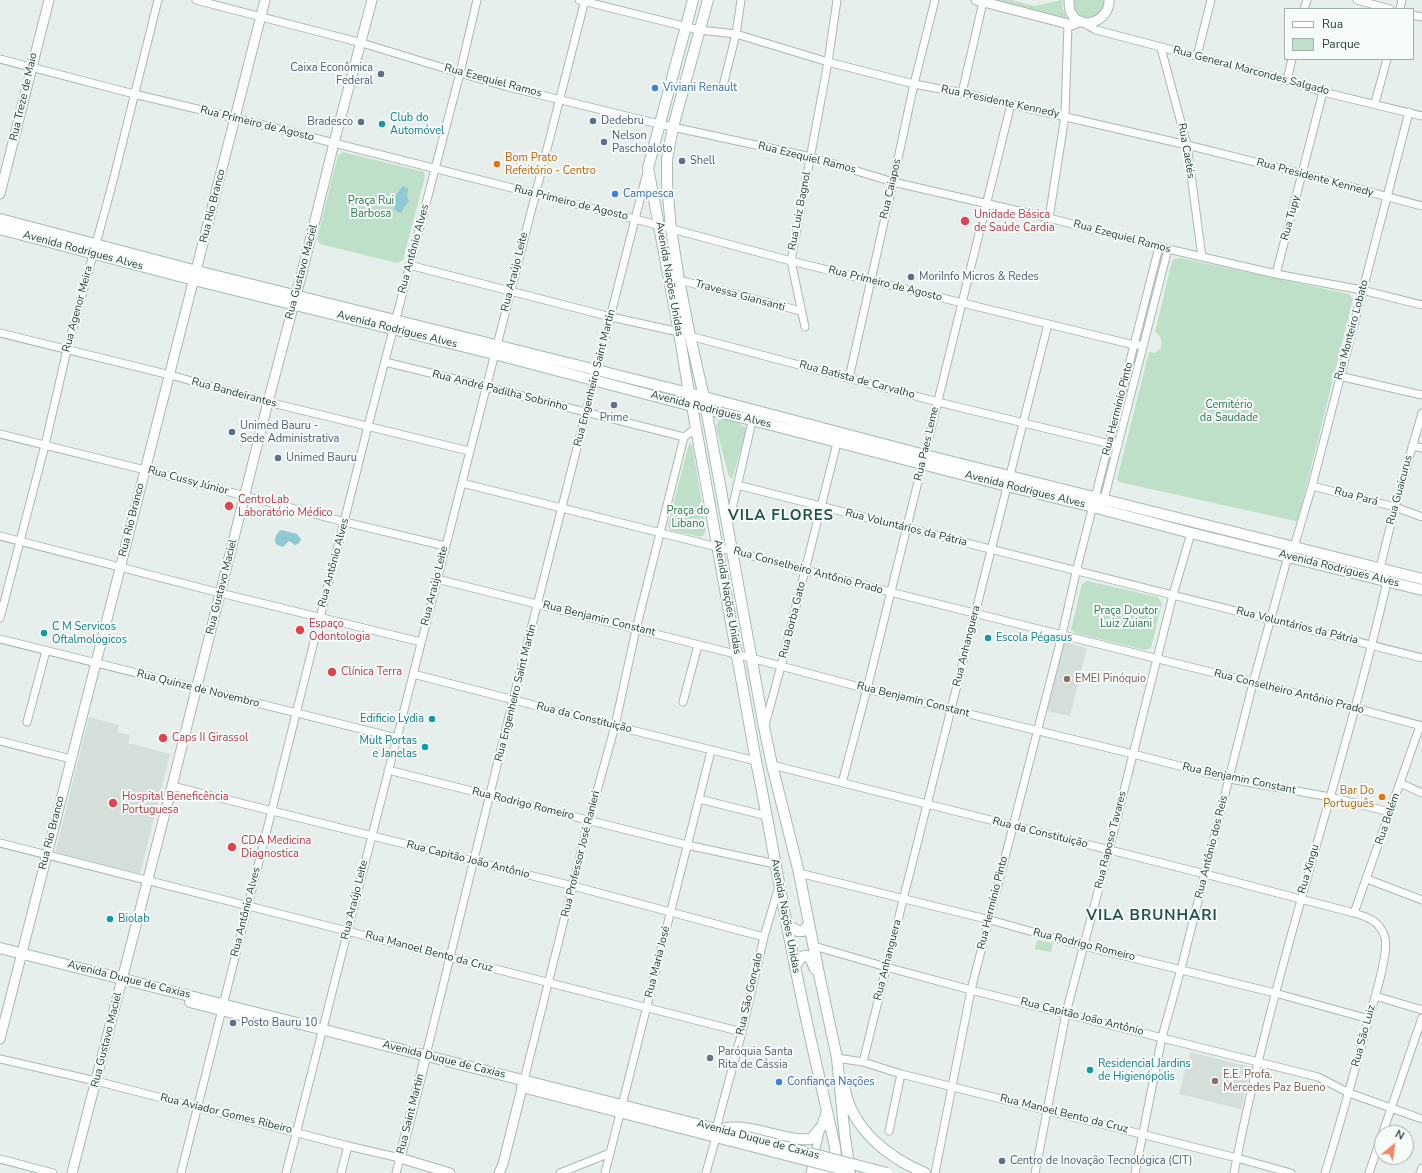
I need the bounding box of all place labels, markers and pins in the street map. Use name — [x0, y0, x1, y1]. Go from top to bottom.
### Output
place label: Caixa Econômica Federal — [290, 61, 373, 87]
marker: Caixa Econômica Federal — [376, 69, 386, 79]
place label: Viviani Renault — [663, 81, 737, 95]
marker: Viviani Renault — [650, 83, 660, 93]
place label: Club do Automóvel — [390, 111, 444, 137]
place label: Dedebru — [601, 114, 644, 128]
place label: Bradesco — [307, 115, 353, 129]
marker: Dedebru — [588, 116, 598, 126]
marker: Bradesco — [356, 117, 366, 127]
marker: Club do Automóvel — [377, 119, 387, 129]
place label: Nelson Paschoaloto — [612, 129, 672, 155]
marker: Nelson Paschoaloto — [599, 137, 609, 147]
place label: Bom Prato Refeitório - Centro — [505, 151, 596, 177]
place label: Shell — [690, 154, 715, 168]
marker: Shell — [677, 156, 687, 166]
marker: Bom Prato Refeitório - Centro — [492, 159, 502, 169]
place label: Campesca — [623, 187, 674, 201]
marker: Campesca — [610, 189, 620, 199]
place label: Unidade Básica de Saúde Cardia — [974, 208, 1055, 234]
marker: Unidade Básica de Saúde Cardia — [959, 215, 971, 227]
place label: MoriInfo Micros & Redes — [919, 270, 1039, 284]
marker: MoriInfo Micros & Redes — [906, 272, 916, 282]
marker: Prime — [609, 400, 619, 410]
place label: Prime — [600, 411, 628, 425]
place label: Unimed Bauru - Sede Administrativa — [240, 419, 339, 445]
marker: Unimed Bauru - Sede Administrativa — [227, 427, 237, 437]
place label: Unimed Bauru — [286, 451, 357, 465]
marker: Unimed Bauru — [273, 453, 283, 463]
place label: CentroLab Laboratório Médico — [238, 493, 333, 519]
marker: CentroLab Laboratório Médico — [223, 500, 235, 512]
place label: Espaço Odontologia — [309, 617, 370, 643]
place label: C M Servicos Oftalmologicos — [52, 620, 127, 646]
marker: Espaço Odontologia — [294, 624, 306, 636]
marker: C M Servicos Oftalmologicos — [39, 628, 49, 638]
place label: Escola Pégasus — [996, 631, 1072, 645]
marker: Escola Pégasus — [983, 633, 993, 643]
place label: Clínica Terra — [341, 665, 402, 679]
marker: Clínica Terra — [326, 666, 338, 678]
place label: EMEI Pinóquio — [1075, 672, 1146, 686]
marker: EMEI Pinóquio — [1062, 674, 1072, 684]
place label: Edificio Lydia — [360, 712, 424, 726]
marker: Edificio Lydia — [427, 714, 437, 724]
place label: Caps II Girassol — [172, 731, 248, 745]
marker: Caps II Girassol — [157, 732, 169, 744]
place label: Mult Portas e Janelas — [360, 734, 417, 760]
marker: Mult Portas e Janelas — [420, 742, 430, 752]
place label: Bar Do Português — [1323, 784, 1374, 810]
place label: Hospital Beneficência Portuguesa — [122, 790, 229, 816]
marker: Bar Do Português — [1377, 792, 1387, 802]
marker: Hospital Beneficência Portuguesa — [107, 797, 119, 809]
place label: CDA Medicina Diagnostica — [241, 834, 311, 860]
marker: CDA Medicina Diagnostica — [226, 841, 238, 853]
place label: Biolab — [118, 912, 150, 926]
marker: Biolab — [105, 914, 115, 924]
place label: Posto Bauru 10 — [241, 1016, 317, 1030]
marker: Posto Bauru 10 — [228, 1018, 238, 1028]
place label: Paróquia Santa Rita de Cássia — [718, 1045, 793, 1071]
marker: Paróquia Santa Rita de Cássia — [705, 1053, 715, 1063]
place label: Residencial Jardins de Higienópolis — [1098, 1057, 1191, 1083]
marker: Residencial Jardins de Higienópolis — [1085, 1065, 1095, 1075]
place label: E.E. Profa. Mercedes Paz Bueno — [1223, 1068, 1326, 1094]
place label: Confiança Nações — [787, 1075, 875, 1089]
marker: E.E. Profa. Mercedes Paz Bueno — [1210, 1076, 1220, 1086]
marker: Confiança Nações — [774, 1077, 784, 1087]
place label: Centro de Inovação Tecnológica (CIT) — [1010, 1154, 1192, 1168]
marker: Centro de Inovação Tecnológica (CIT) — [997, 1156, 1007, 1166]

